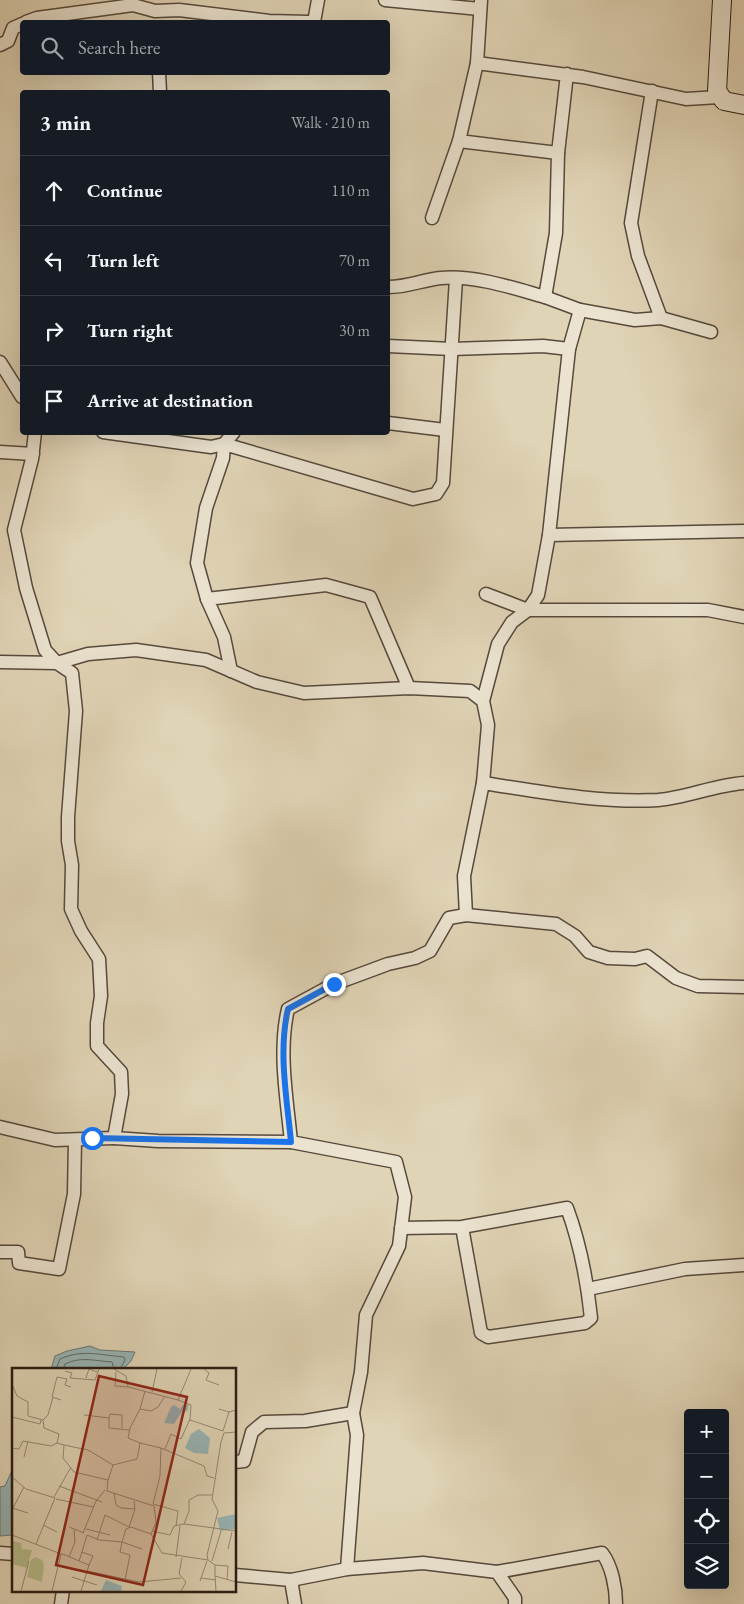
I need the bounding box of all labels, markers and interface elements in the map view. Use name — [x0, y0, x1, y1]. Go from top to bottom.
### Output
search box — [20, 20, 390, 75]
icon: search — [38, 34, 66, 62]
text: Search here — [78, 35, 160, 60]
text: 3 min — [40, 109, 91, 136]
text: Walk · 210 m — [291, 112, 370, 133]
icon: ahead — [40, 177, 68, 205]
text: Continue — [87, 178, 162, 203]
text: 110 m — [331, 180, 370, 201]
icon: left — [40, 247, 68, 275]
text: Turn left — [87, 248, 159, 273]
text: 70 m — [339, 250, 370, 271]
icon: right — [40, 317, 68, 345]
text: Turn right — [87, 318, 173, 343]
text: 30 m — [339, 320, 370, 341]
icon: arrive — [40, 387, 68, 415]
text: Arrive at destination — [87, 388, 253, 413]
route end — [323, 973, 346, 996]
route start — [81, 1127, 104, 1150]
inset map — [12, 1368, 236, 1592]
map controls — [684, 1409, 729, 1589]
button: + — [684, 1409, 729, 1454]
button: − — [684, 1454, 729, 1499]
button: locate — [684, 1499, 729, 1544]
button: layers — [684, 1544, 729, 1589]

